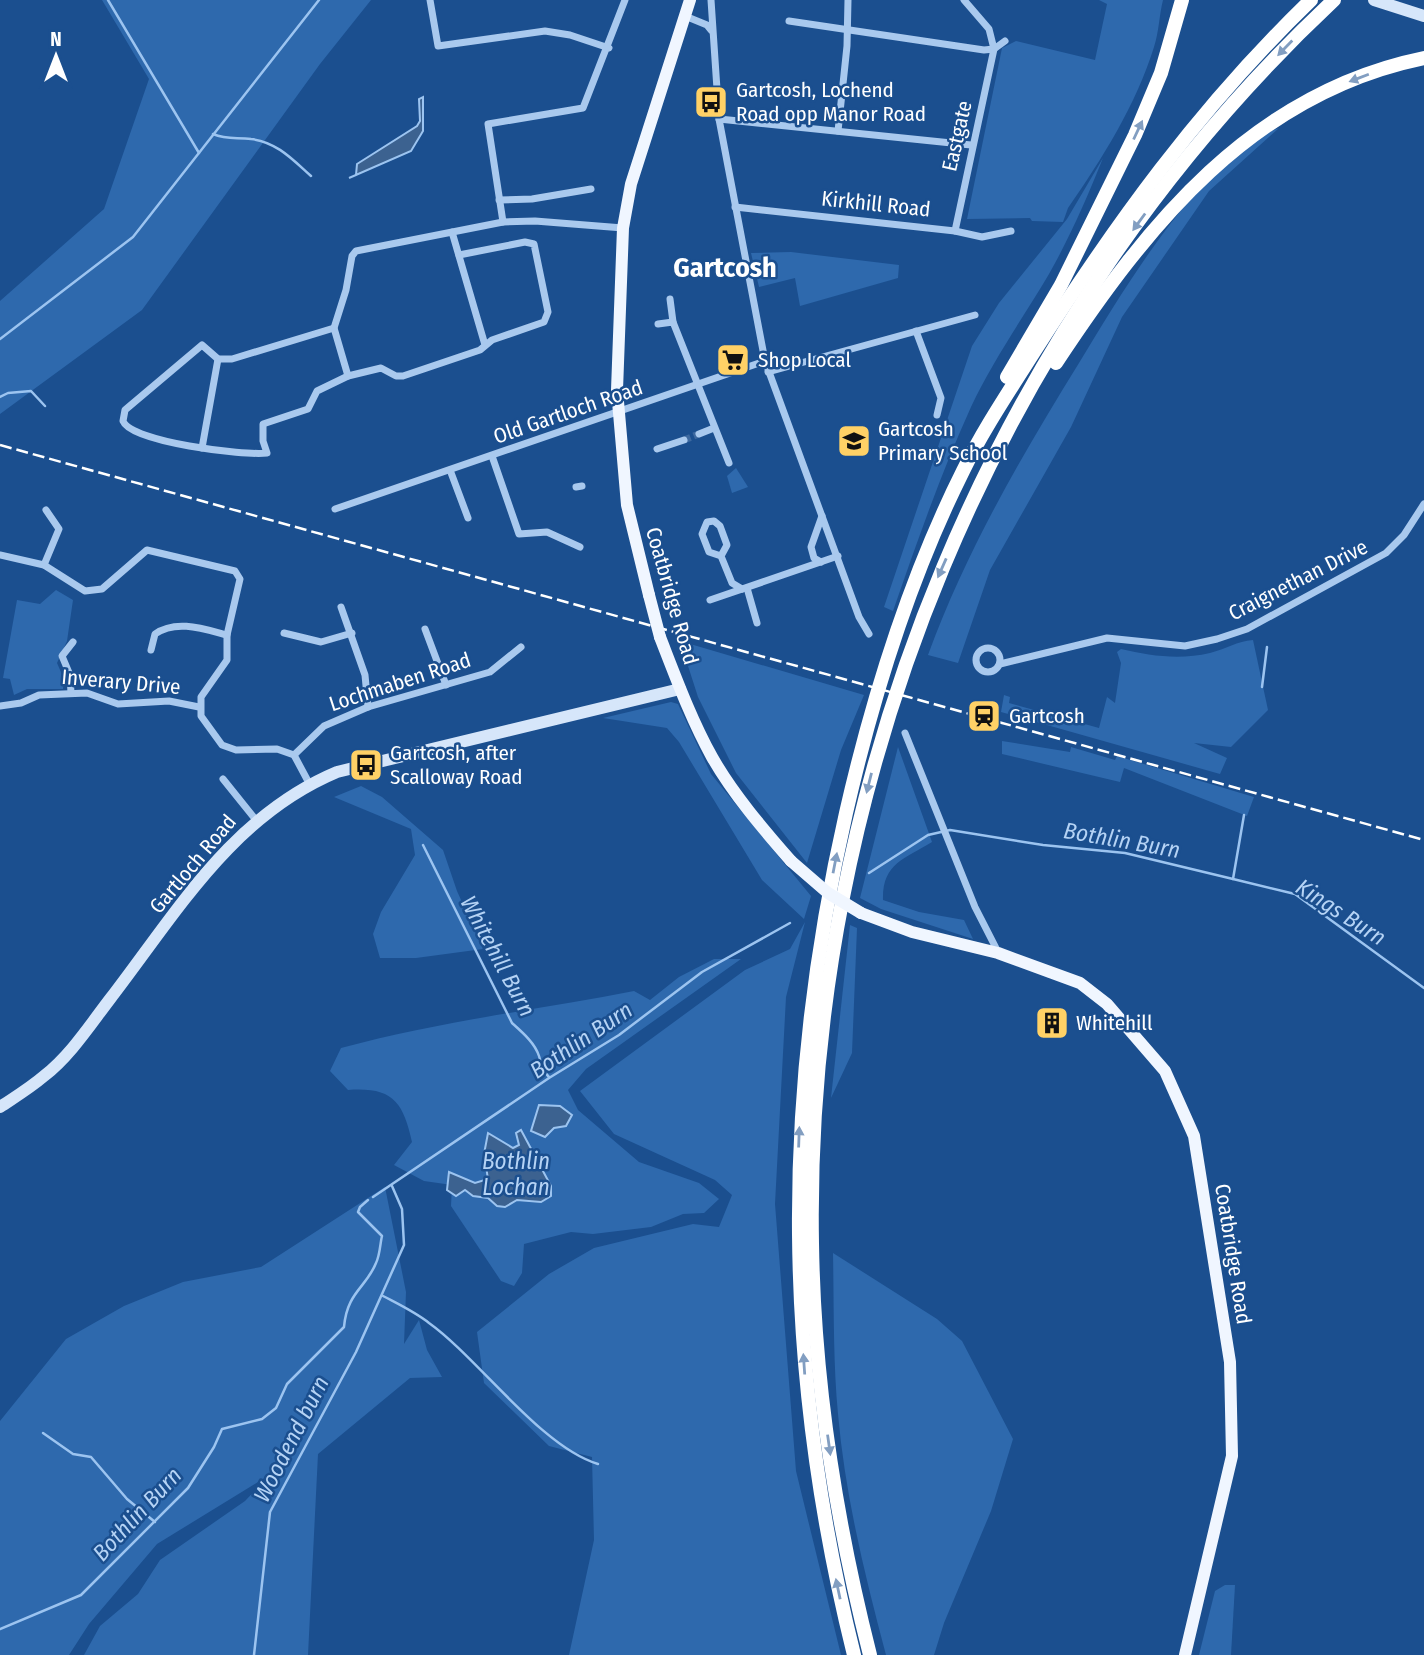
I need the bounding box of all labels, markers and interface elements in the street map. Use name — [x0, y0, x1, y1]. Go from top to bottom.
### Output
north arrow — [21, 21, 91, 91]
text: N — [50, 28, 62, 51]
one-way arrow — [1278, 39, 1294, 56]
one-way arrow — [1348, 73, 1369, 84]
place label: Gartcosh, Lochend Road opp Manor Road — [736, 77, 926, 127]
bus stop icon: Gartcosh, Lochend Road opp Manor Road — [692, 83, 730, 121]
street label: Eastgate — [936, 98, 978, 174]
one-way arrow — [1132, 119, 1143, 140]
street label: Kirkhill Road — [820, 185, 932, 223]
one-way arrow — [1132, 213, 1146, 231]
district label: Gartcosh — [673, 251, 777, 284]
supermarket icon: Shop Local — [714, 341, 752, 379]
place label: Shop Local — [758, 347, 851, 373]
street label: Old Gartloch Road — [490, 374, 646, 450]
place label: Gartcosh Primary School — [878, 416, 1008, 466]
school or university icon: Gartcosh Primary School — [835, 422, 873, 460]
street label: Coatbridge Road — [640, 524, 704, 668]
street label: Craignethan Drive — [1224, 534, 1372, 626]
one-way arrow — [936, 558, 948, 578]
street label: Lochmaben Road — [326, 647, 474, 717]
street label: Inverary Drive — [61, 664, 181, 700]
station icon: Gartcosh — [965, 697, 1003, 735]
place label: Gartcosh — [1009, 703, 1085, 729]
place label: Gartcosh, after Scalloway Road — [390, 740, 523, 790]
bus stop icon: Gartcosh, after Scalloway Road — [347, 746, 385, 784]
one-way arrow — [863, 772, 874, 794]
street label: Gartloch Road — [144, 809, 242, 919]
water label: Bothlin Burn — [1062, 816, 1182, 864]
one-way arrow — [830, 852, 841, 874]
water label: Kings Burn — [1291, 873, 1391, 951]
water label: Whitehill Burn — [455, 891, 541, 1021]
water label: Bothlin Burn — [524, 995, 638, 1085]
building icon: Whitehill — [1033, 1004, 1071, 1042]
place label: Whitehill — [1076, 1010, 1153, 1036]
one-way arrow — [794, 1125, 805, 1147]
water label: Bothlin Lochan — [482, 1147, 550, 1201]
street label: Coatbridge Road — [1209, 1182, 1257, 1326]
one-way arrow — [798, 1353, 809, 1375]
water label: Woodend burn — [247, 1371, 335, 1507]
one-way arrow — [823, 1434, 834, 1456]
water label: Bothlin Burn — [87, 1461, 187, 1567]
one-way arrow — [832, 1578, 843, 1600]

